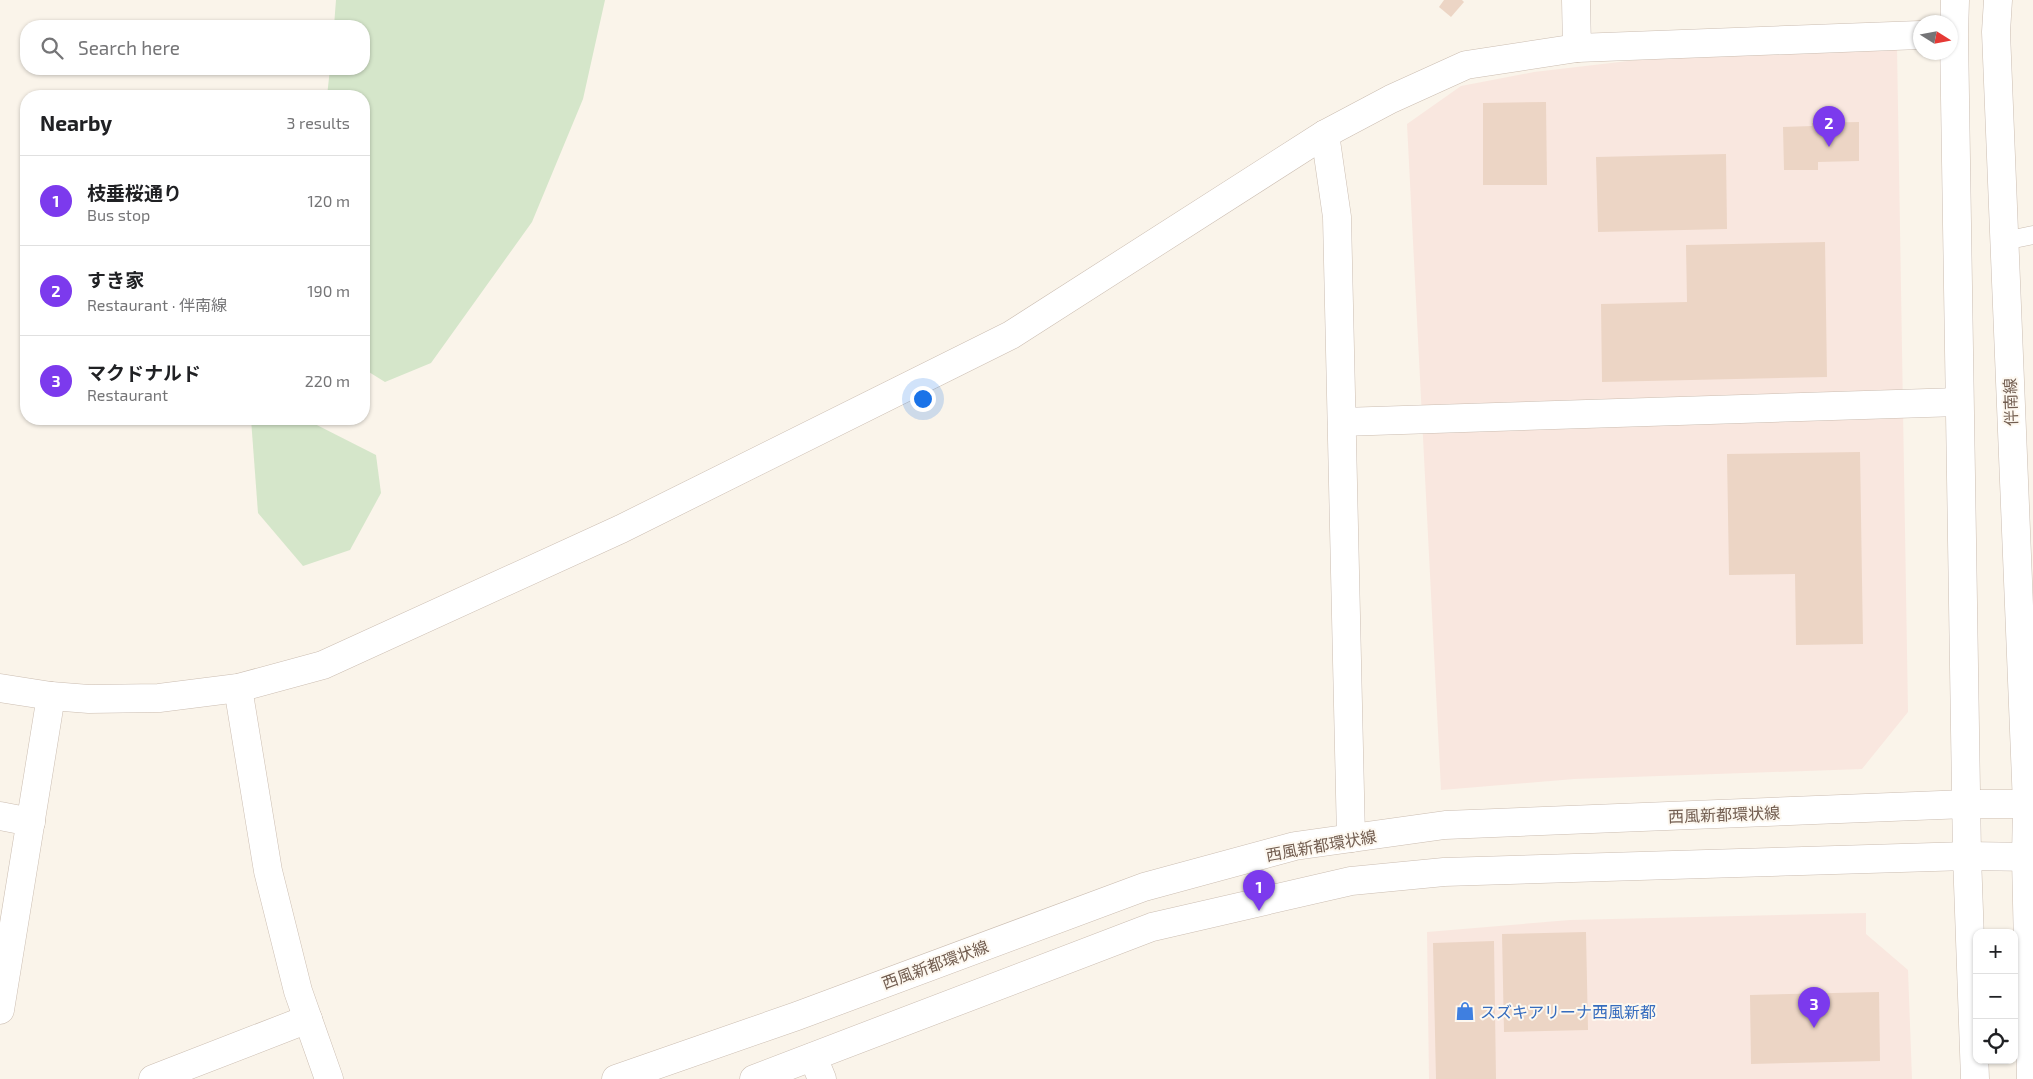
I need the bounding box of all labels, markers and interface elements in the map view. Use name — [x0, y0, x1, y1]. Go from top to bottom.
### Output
north arrow — [1913, 15, 1958, 60]
search box — [20, 20, 370, 75]
icon: search — [38, 34, 66, 62]
text: Search here — [78, 36, 180, 59]
pin: 2 — [1813, 106, 1845, 147]
text: Nearby — [40, 110, 112, 135]
text: 3 results — [287, 113, 350, 132]
text: 枝垂桜通り — [87, 181, 182, 204]
text: 1 — [53, 191, 59, 210]
text: 120 m — [307, 191, 350, 210]
text: Bus stop — [87, 205, 150, 224]
text: すき家 — [87, 268, 144, 291]
text: 2 — [51, 281, 61, 300]
text: 190 m — [307, 281, 350, 300]
text: Restaurant · 伴南線 — [87, 295, 227, 314]
text: マクドナルド — [87, 361, 201, 384]
text: 3 — [51, 371, 61, 390]
text: 220 m — [305, 371, 350, 390]
street label: 伴南線 — [2000, 378, 2020, 426]
text: Restaurant — [87, 385, 168, 404]
your location — [910, 386, 936, 412]
street label: 西風新都環状線 — [1668, 803, 1780, 825]
street label: 西風新都環状線 — [1264, 826, 1378, 864]
pin: 1 — [1243, 870, 1275, 911]
map controls — [1973, 929, 2018, 1064]
button: + — [1973, 929, 2018, 974]
street label: 西風新都環状線 — [879, 936, 991, 992]
button: − — [1973, 974, 2018, 1019]
pin: 3 — [1798, 987, 1830, 1028]
shop icon: スズキアリーナ西風新都 — [1454, 1000, 1476, 1022]
place label: スズキアリーナ西風新都 — [1480, 1002, 1656, 1021]
button: locate — [1973, 1019, 2018, 1064]

